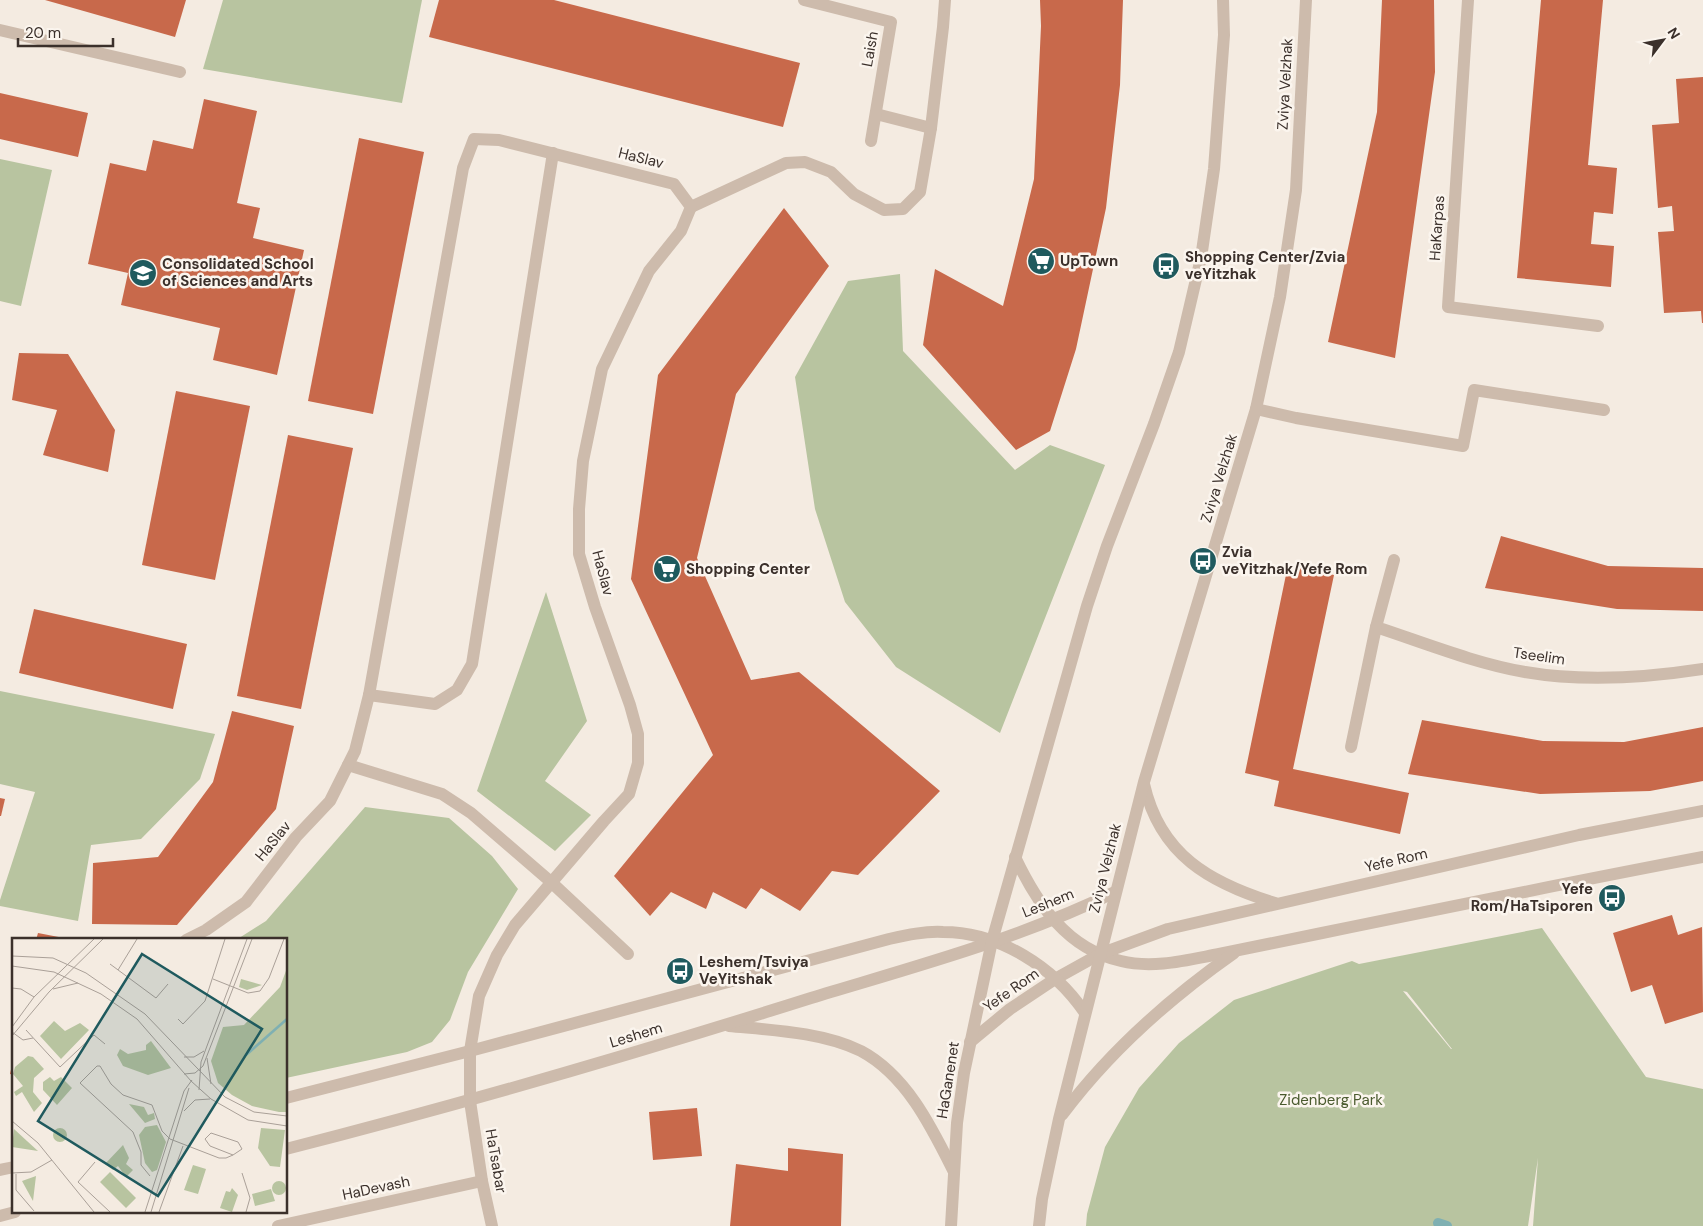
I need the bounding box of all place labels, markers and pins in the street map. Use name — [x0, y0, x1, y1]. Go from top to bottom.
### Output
supermarket icon: UpTown — [1026, 246, 1056, 276]
place label: Shopping Center/Zvia veYitzhak — [1185, 247, 1345, 284]
place label: UpTown — [1060, 251, 1118, 271]
bus stop icon: Shopping Center/Zvia veYitzhak — [1151, 251, 1181, 281]
place label: Consolidated School of Sciences and Arts — [162, 254, 314, 291]
school or university icon: Consolidated School of Sciences and Arts — [128, 258, 158, 288]
place label: Zvia veYitzhak/Yefe Rom — [1222, 542, 1367, 579]
bus stop icon: Zvia veYitzhak/Yefe Rom — [1188, 546, 1218, 576]
supermarket icon: Shopping Center — [652, 554, 682, 584]
place label: Shopping Center — [686, 559, 810, 579]
place label: Yefe Rom/HaTsiporen — [1471, 879, 1593, 916]
bus stop icon: Yefe Rom/HaTsiporen — [1597, 883, 1627, 913]
place label: Leshem/Tsviya VeYitshak — [699, 952, 809, 989]
bus stop icon: Leshem/Tsviya VeYitshak — [665, 956, 695, 986]

